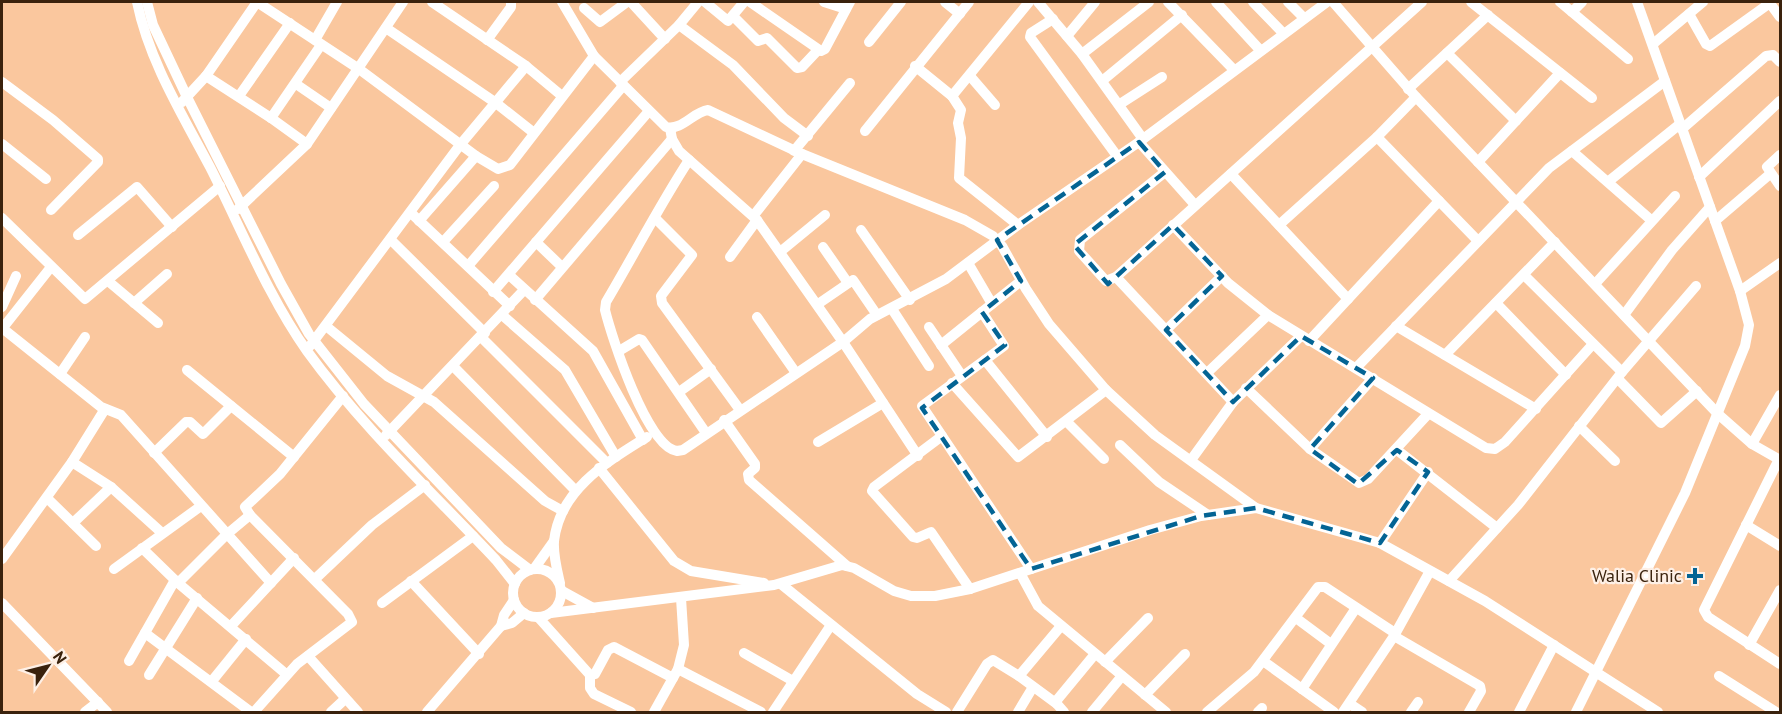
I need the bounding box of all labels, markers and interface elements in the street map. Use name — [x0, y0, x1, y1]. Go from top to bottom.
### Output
place label: Walia Clinic — [1592, 564, 1682, 587]
marker: Walia Clinic — [1686, 567, 1704, 585]
north arrow — [18, 636, 78, 696]
text: N — [49, 647, 71, 667]

